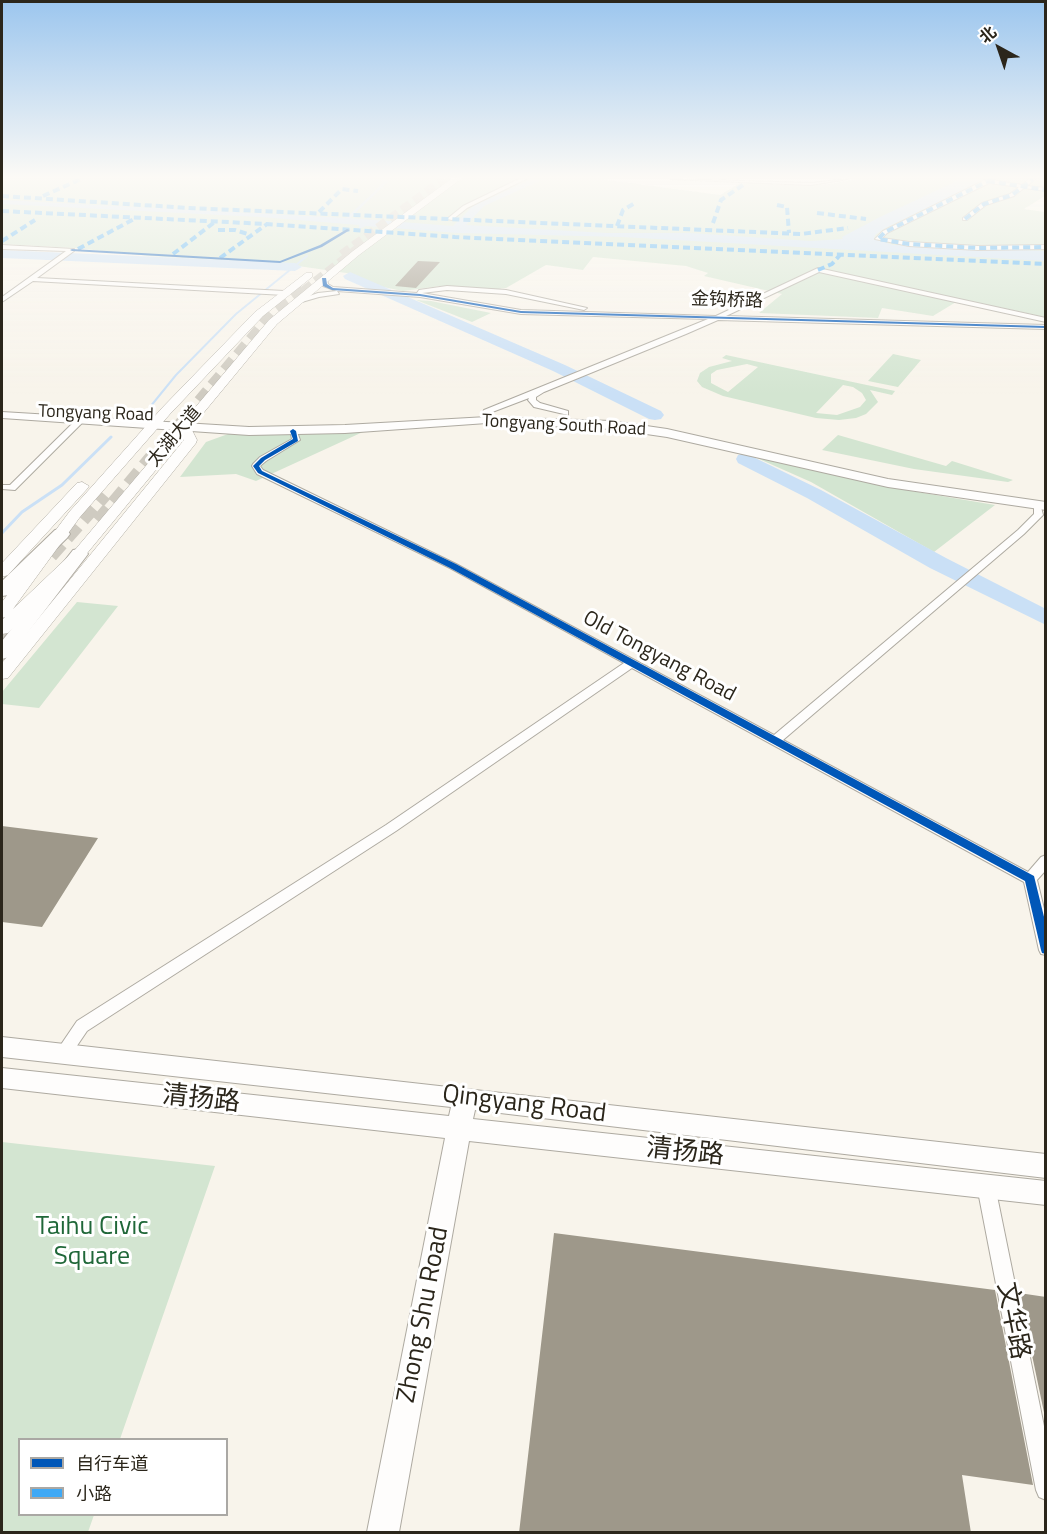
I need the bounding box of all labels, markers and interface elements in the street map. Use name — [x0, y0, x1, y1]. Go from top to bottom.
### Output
north arrow — [969, 18, 1029, 78]
text: 北 — [974, 20, 1001, 49]
street label: 金钩桥路 — [691, 289, 763, 313]
street label: Tongyang Road — [38, 401, 154, 427]
street label: 太湖大道 — [144, 402, 206, 472]
street label: Tongyang South Road — [481, 411, 647, 441]
street label: Old Tongyang Road — [578, 606, 740, 708]
street label: Qingyang Road — [440, 1079, 608, 1131]
street label: 清扬路 — [161, 1080, 241, 1120]
street label: 清扬路 — [645, 1133, 725, 1173]
park label: Taihu Civic Square — [36, 1212, 148, 1274]
street label: Zhong Shu Road — [392, 1224, 456, 1406]
street label: 文华路 — [989, 1280, 1035, 1362]
legend — [18, 1438, 228, 1516]
text: 自行车道 — [76, 1450, 148, 1477]
text: 小路 — [76, 1480, 112, 1507]

